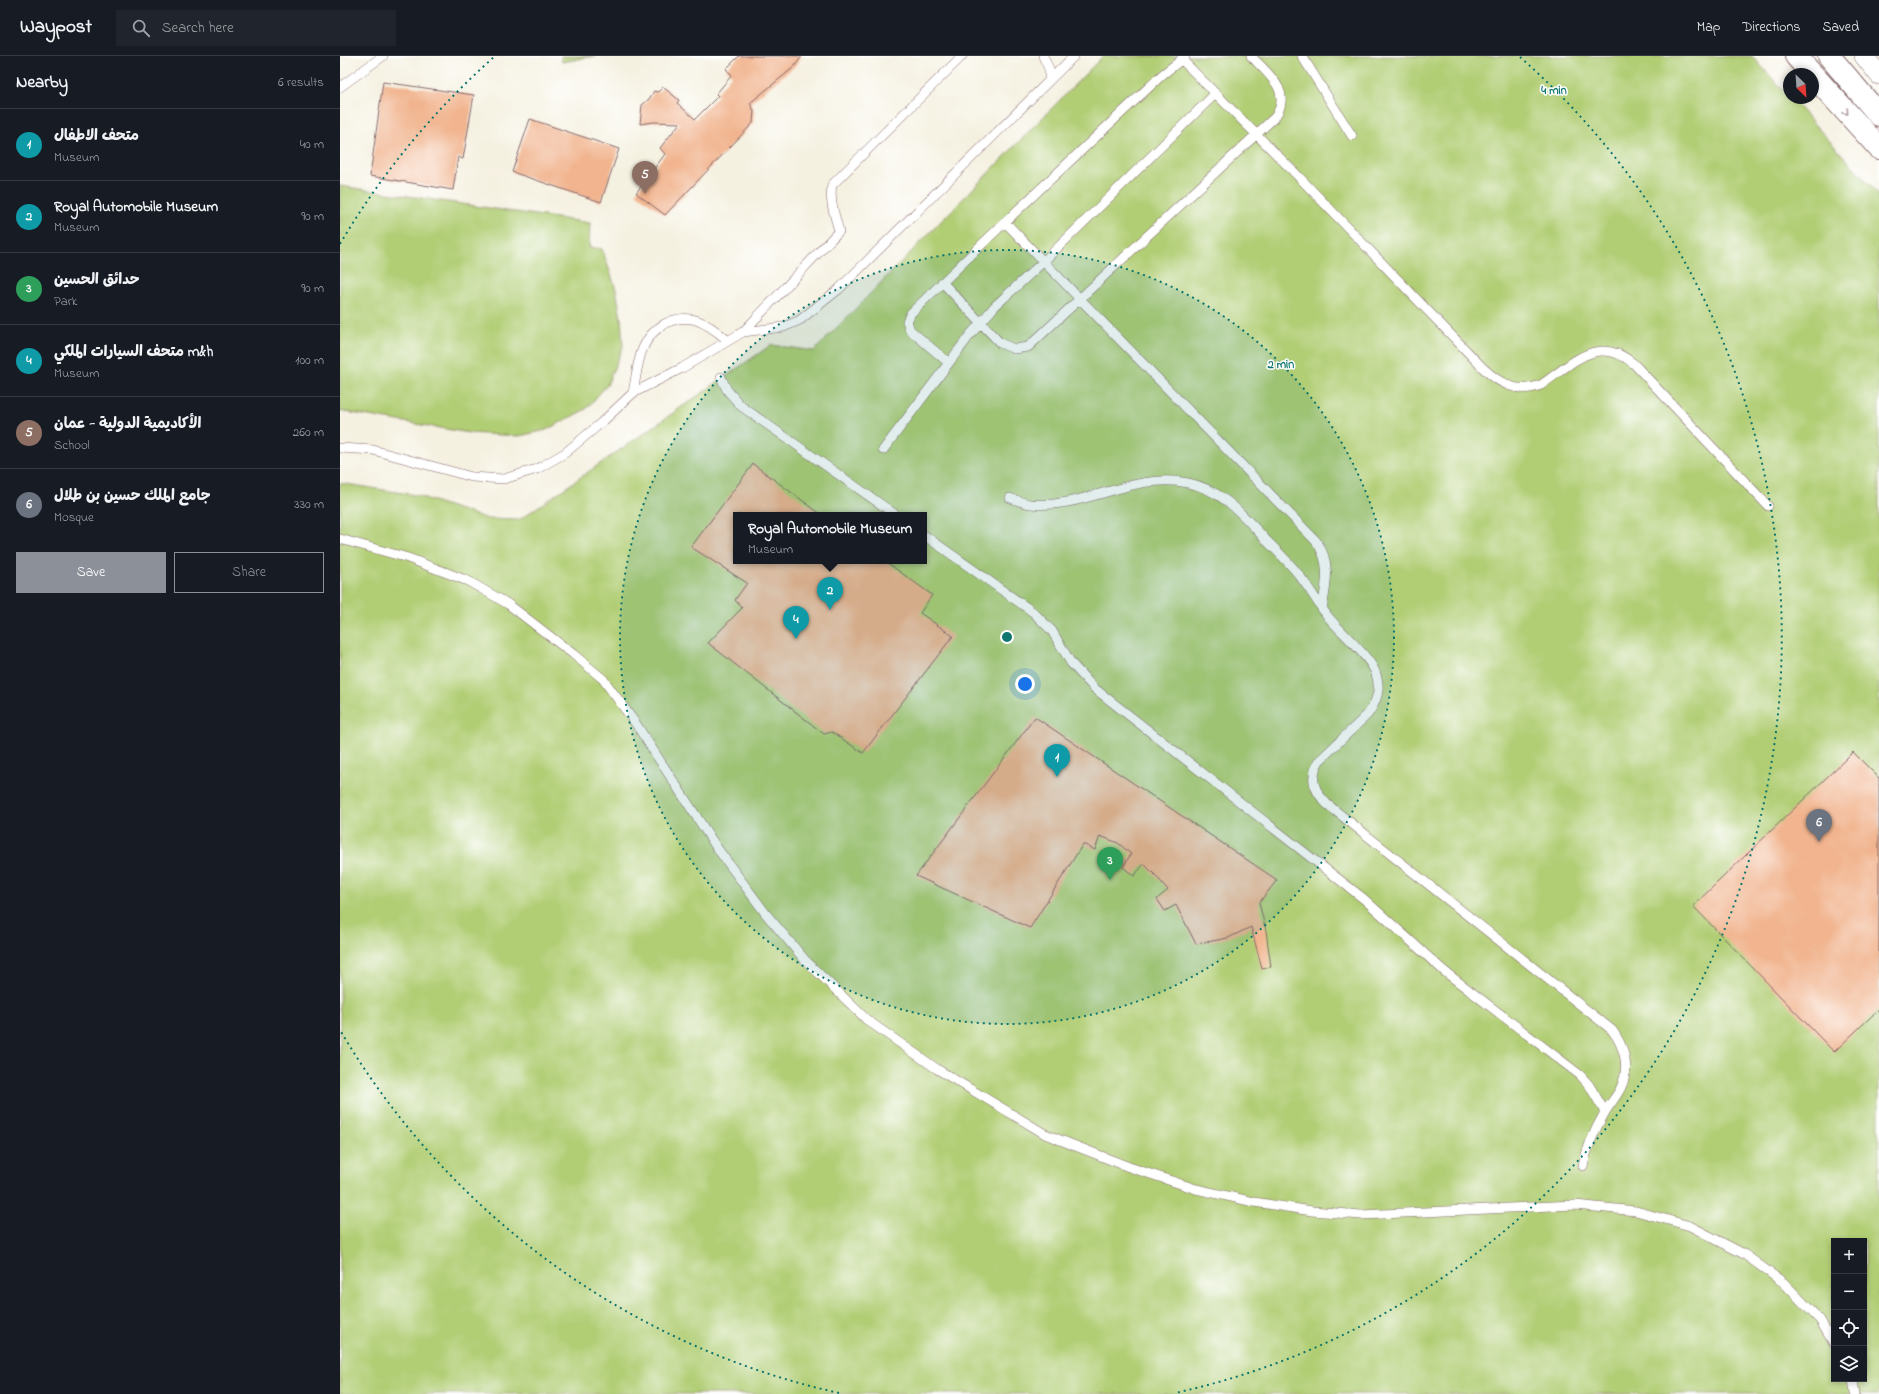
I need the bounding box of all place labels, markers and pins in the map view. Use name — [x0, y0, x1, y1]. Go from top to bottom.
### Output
pin: 5 — [632, 161, 658, 194]
pin: 2 — [817, 577, 843, 610]
pin: 4 — [783, 606, 809, 639]
centre of rings — [1000, 630, 1014, 644]
pin: 1 — [1044, 744, 1070, 777]
pin: 6 — [1806, 809, 1832, 842]
pin: 3 — [1097, 847, 1123, 880]

